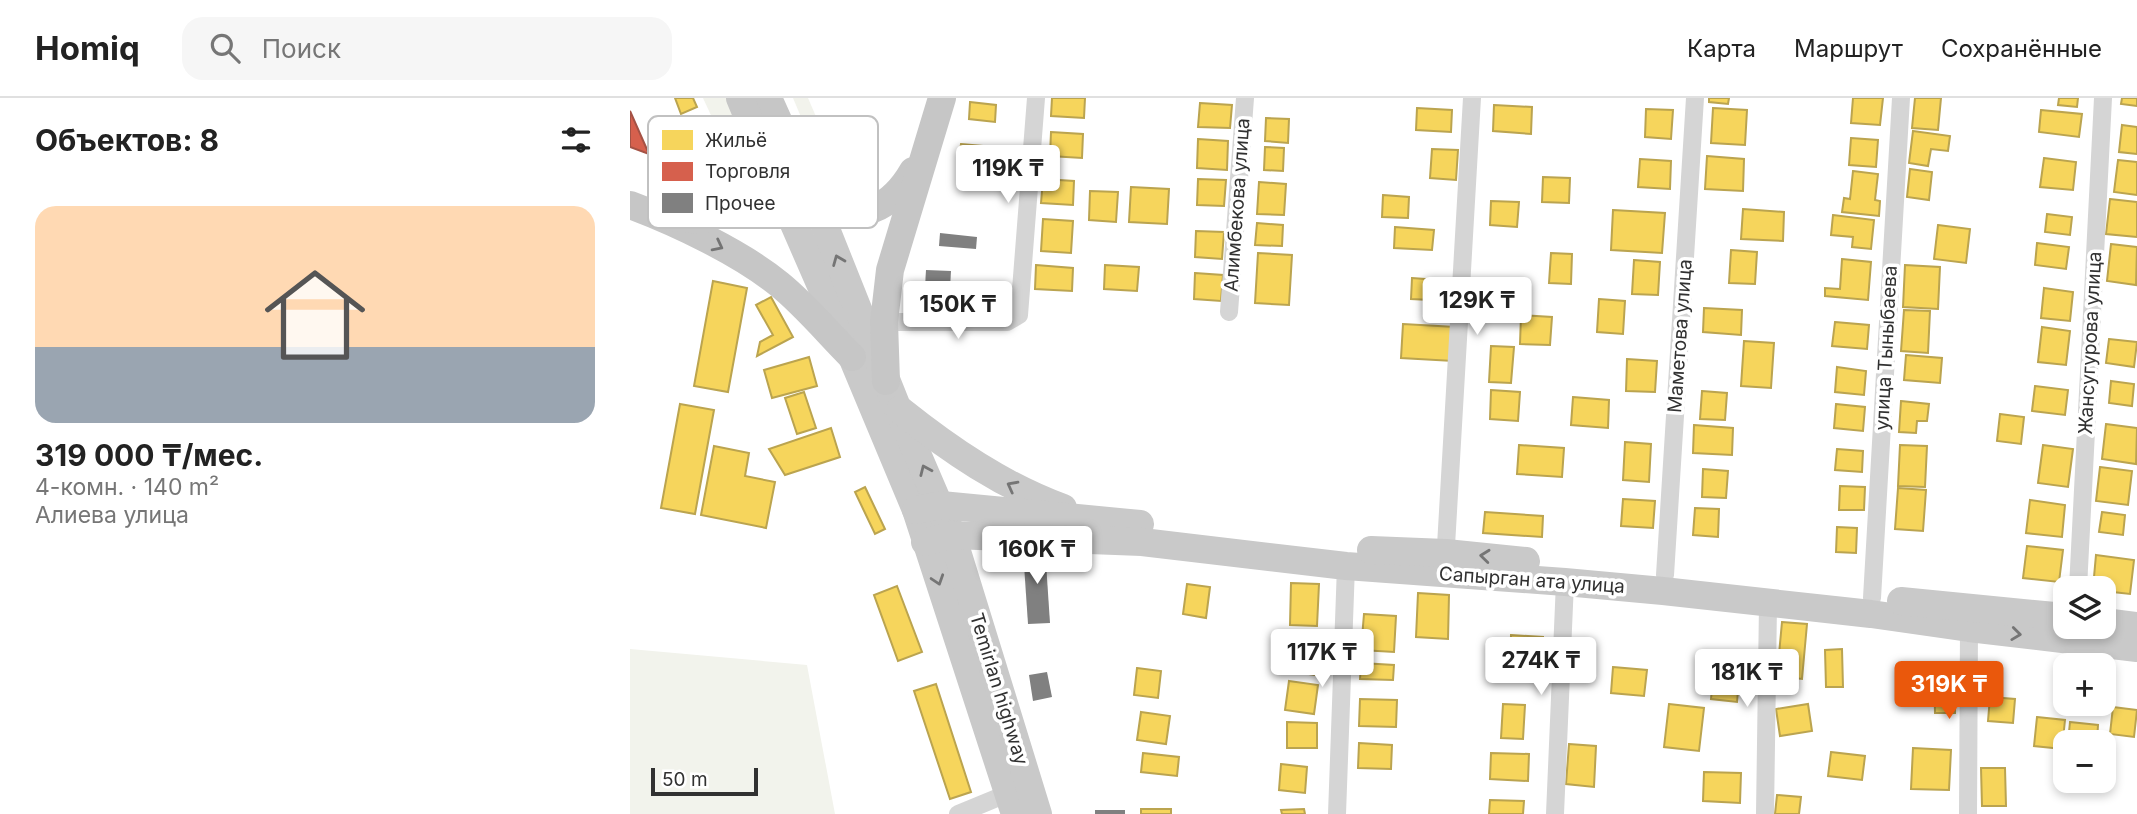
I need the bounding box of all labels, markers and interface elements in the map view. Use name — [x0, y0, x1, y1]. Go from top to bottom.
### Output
search box — [182, 17, 672, 80]
text: Homiq — [35, 28, 140, 68]
icon: search — [206, 29, 244, 67]
text: Поиск — [262, 33, 341, 64]
text: Карта — [1687, 34, 1756, 63]
text: Маршрут — [1794, 34, 1903, 63]
text: Сохранённые — [1941, 34, 2102, 63]
legend — [648, 116, 878, 228]
street label: Алимбекова улица — [1219, 117, 1255, 293]
icon: filters — [557, 121, 595, 159]
text: Объектов: 8 — [35, 122, 219, 158]
text: Жильё — [705, 129, 767, 152]
pin: 119K ₸ — [951, 146, 1065, 205]
text: 119K ₸ — [972, 154, 1044, 182]
text: Торговля — [705, 160, 790, 183]
text: Прочее — [705, 192, 775, 215]
one-way arrow — [711, 238, 723, 252]
street label: Жансугурова улица — [2074, 251, 2106, 435]
icon: home — [252, 252, 378, 378]
one-way arrow — [833, 255, 847, 267]
street label: Маметова улица — [1663, 258, 1697, 414]
street label: улица Тыныбаева — [1870, 265, 1902, 431]
pin: 129K ₸ — [1420, 278, 1534, 337]
pin: 150K ₸ — [901, 282, 1015, 341]
text: 129K ₸ — [1439, 286, 1515, 314]
text: 150K ₸ — [919, 290, 997, 318]
text: 319 000 ₸/мес. — [35, 437, 263, 473]
one-way arrow — [919, 465, 933, 477]
text: 4-комн. · 140 m² — [35, 473, 219, 501]
one-way arrow — [1007, 481, 1019, 494]
text: Алиева улица — [35, 501, 189, 529]
pin: 160K ₸ — [980, 526, 1094, 586]
text: 160K ₸ — [998, 535, 1076, 563]
one-way arrow — [1480, 549, 1491, 564]
street label: Сапырган ата улица — [1438, 562, 1626, 598]
one-way arrow — [930, 574, 944, 586]
map controls — [2053, 576, 2116, 793]
button: layers — [2053, 576, 2116, 639]
street label: Temirlan highway — [965, 610, 1033, 768]
one-way arrow — [2011, 626, 2022, 641]
pin: 117K ₸ — [1265, 630, 1379, 689]
text: 117K ₸ — [1287, 638, 1357, 666]
pin: 274K ₸ — [1484, 638, 1598, 697]
text: 274K ₸ — [1501, 646, 1581, 674]
pin: 181K ₸ — [1690, 650, 1804, 709]
button: + — [2053, 653, 2116, 716]
text: 181K ₸ — [1711, 658, 1783, 686]
pin: 319K ₸ — [1892, 662, 2006, 721]
text: 319K ₸ — [1910, 670, 1988, 698]
button: − — [2053, 730, 2116, 793]
scale bar — [651, 765, 758, 797]
text: 50 m — [662, 768, 708, 791]

